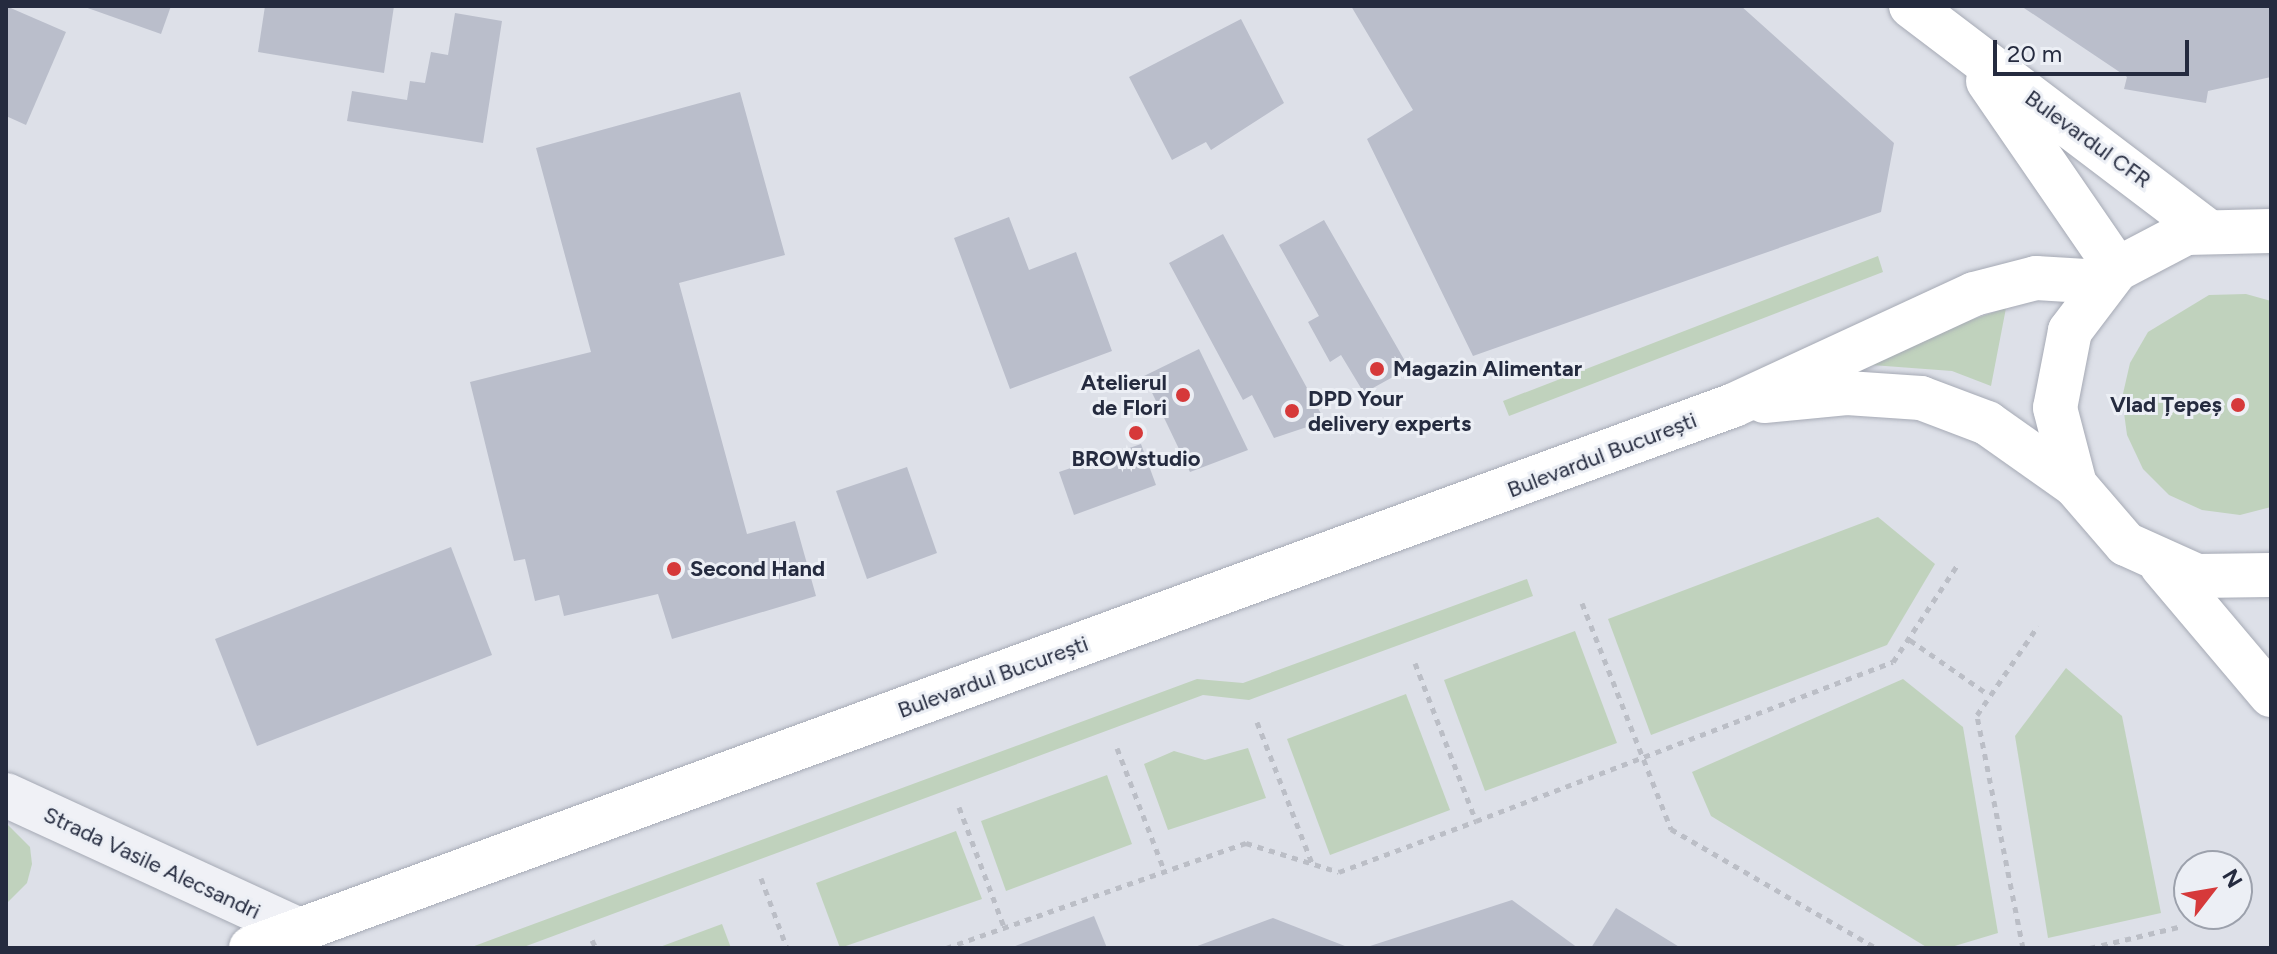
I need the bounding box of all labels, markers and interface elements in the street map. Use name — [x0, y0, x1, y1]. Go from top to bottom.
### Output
scale bar — [1997, 24, 2193, 74]
text: 20 m — [2007, 39, 2062, 68]
street label: Bulevardul CFR — [2020, 84, 2156, 194]
place label: Magazin Alimentar — [1393, 356, 1582, 382]
marker: Magazin Alimentar — [1368, 360, 1386, 378]
place label: Atelierul de Flori — [1081, 369, 1167, 420]
place label: DPD Your delivery experts — [1308, 385, 1471, 436]
marker: Atelierul de Flori — [1174, 386, 1192, 404]
place label: Vlad Țepeș — [2110, 392, 2222, 418]
marker: Vlad Țepeș — [2229, 396, 2247, 414]
marker: DPD Your delivery experts — [1283, 402, 1301, 420]
street label: Bulevardul București — [1504, 407, 1700, 503]
marker: BROWstudio — [1127, 424, 1145, 442]
place label: BROWstudio — [1071, 446, 1201, 472]
place label: Second Hand — [690, 556, 825, 582]
marker: Second Hand — [665, 560, 683, 578]
street label: Bulevardul București — [894, 630, 1092, 724]
street label: Strada Vasile Alecsandri — [39, 801, 265, 925]
north arrow — [2173, 850, 2253, 930]
text: N — [2216, 864, 2248, 893]

